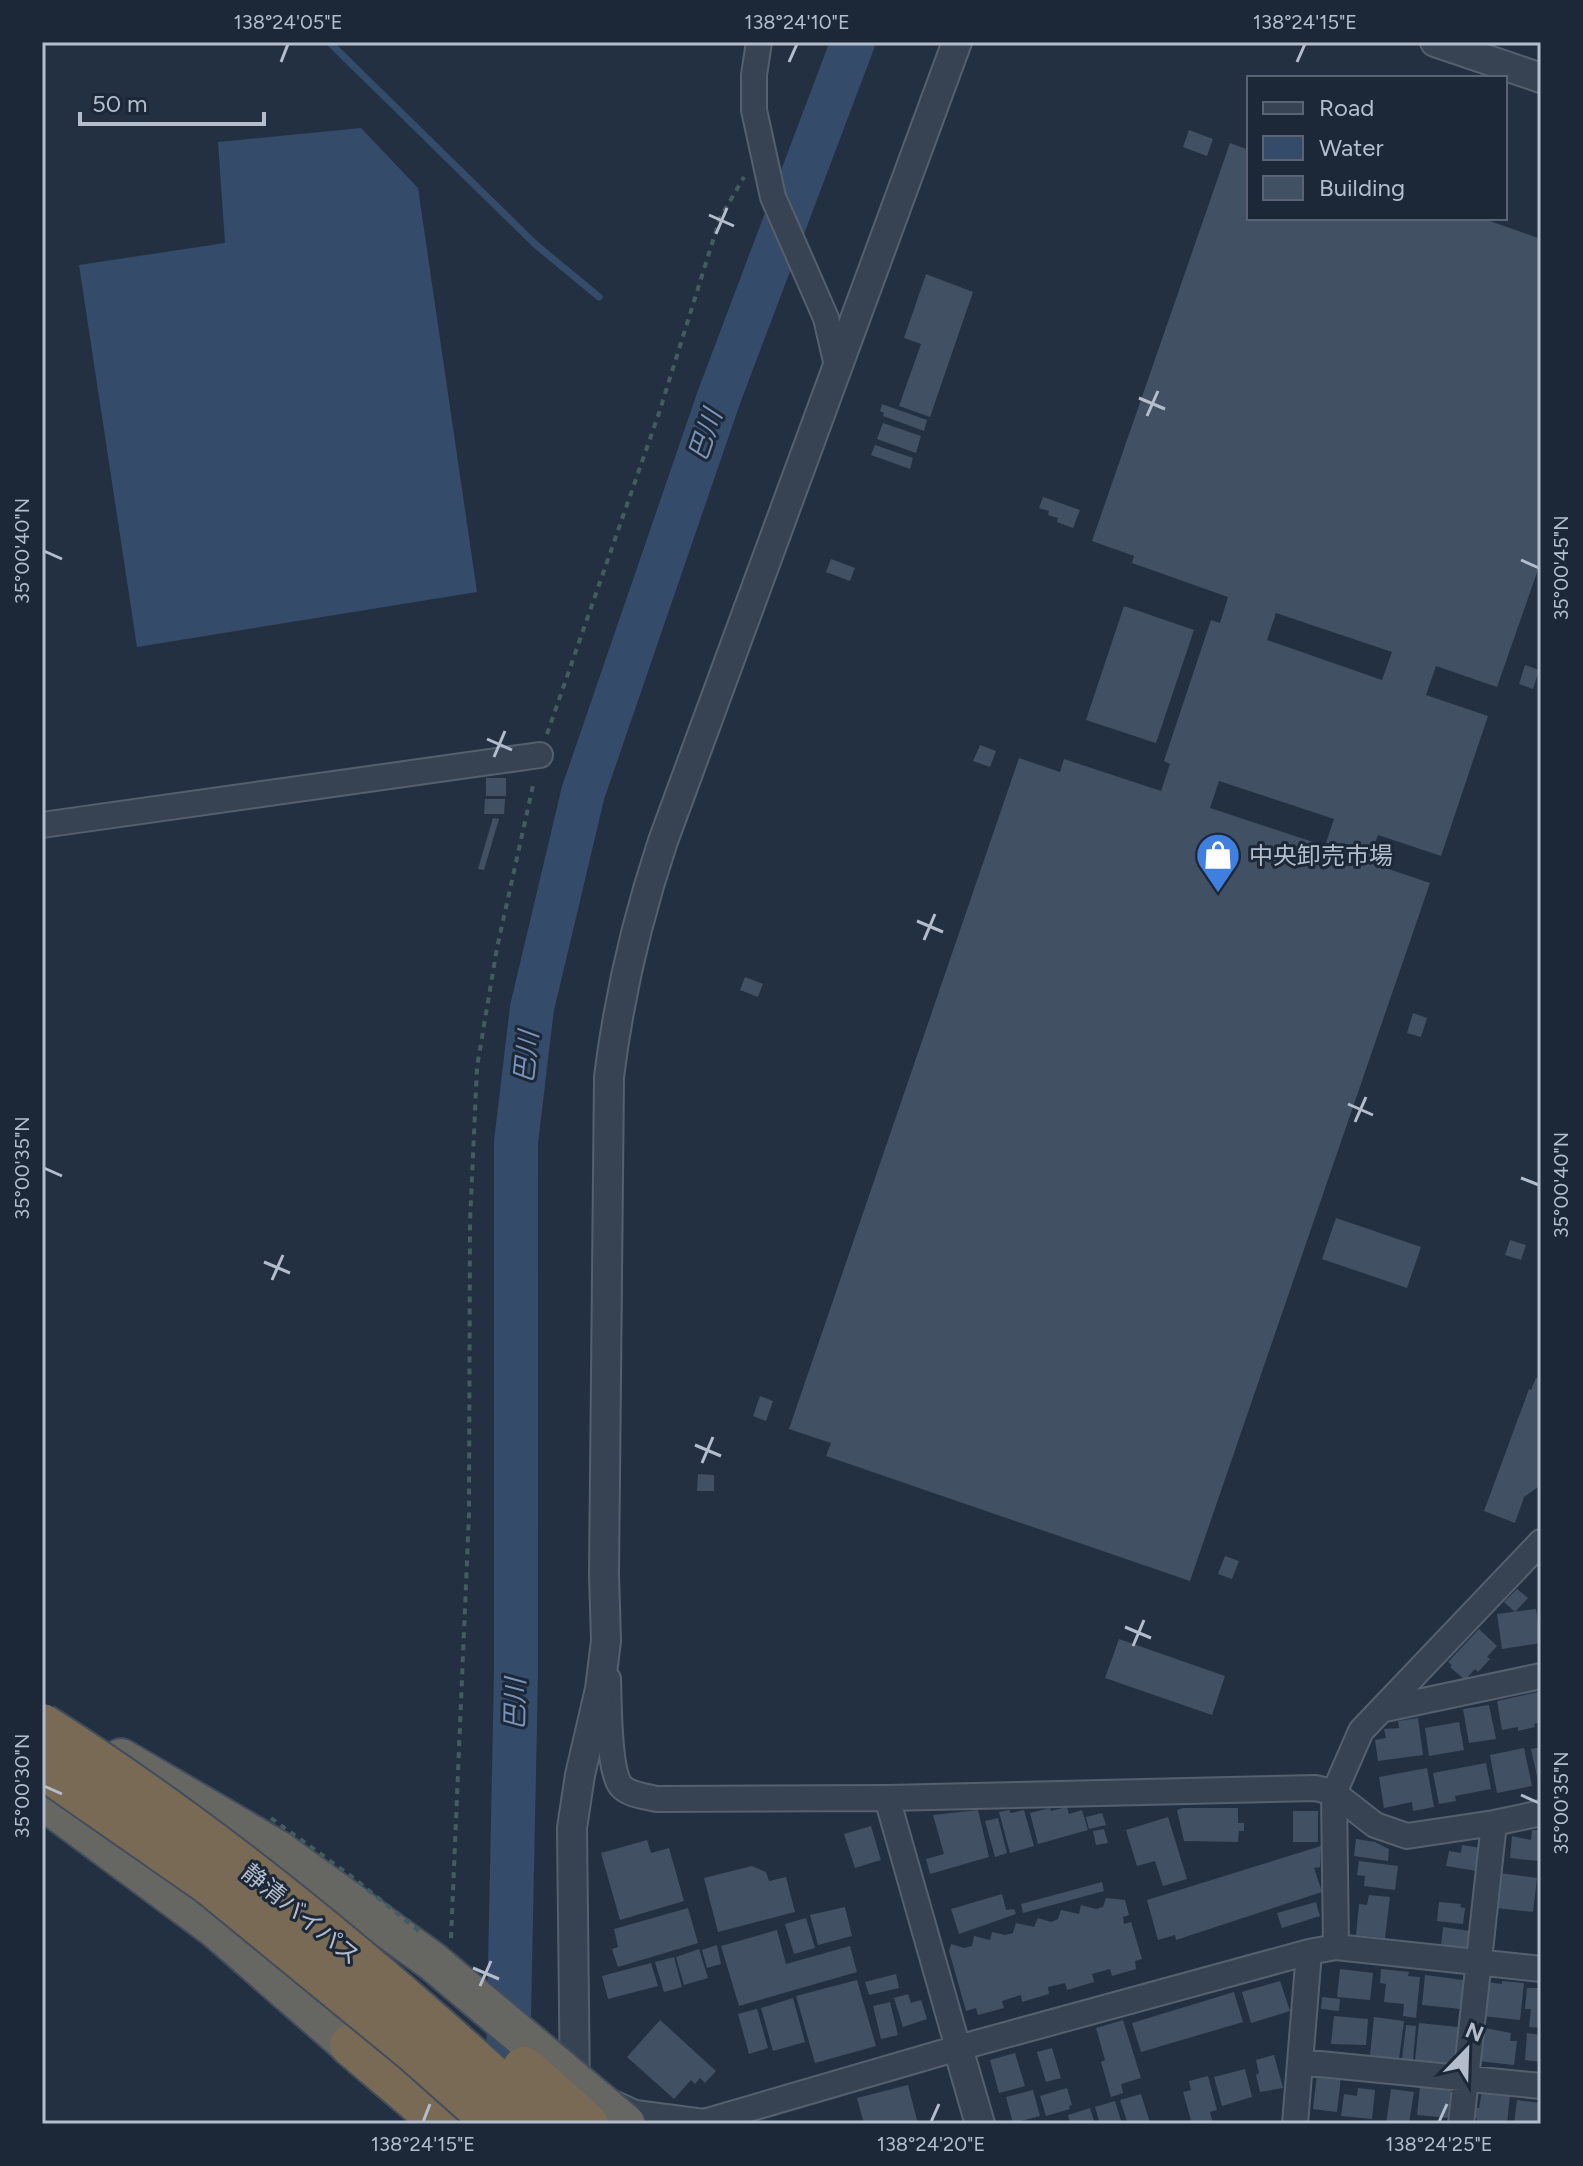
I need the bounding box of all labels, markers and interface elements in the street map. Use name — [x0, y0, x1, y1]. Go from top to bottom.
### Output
text: 138°24'05"E — [234, 10, 342, 34]
text: 138°24'10"E — [744, 10, 850, 34]
text: 138°24'15"E — [1253, 10, 1357, 34]
scale bar — [80, 76, 264, 126]
legend — [1247, 76, 1507, 220]
text: 50 m — [92, 89, 148, 118]
text: Road — [1319, 93, 1374, 122]
text: Water — [1319, 133, 1384, 162]
text: Building — [1319, 173, 1405, 202]
water label: 巴川 — [681, 402, 730, 465]
text: 35°00'40"N — [10, 498, 34, 604]
text: 35°00'45"N — [1549, 515, 1573, 621]
shop icon: 中央卸売市場 — [1194, 831, 1242, 894]
place label: 中央卸売市場 — [1249, 841, 1393, 870]
water label: 巴川 — [507, 1026, 545, 1085]
text: 35°00'35"N — [10, 1116, 34, 1220]
text: 35°00'40"N — [1549, 1132, 1573, 1238]
water label: 巴川 — [499, 1675, 532, 1730]
text: 35°00'30"N — [10, 1734, 34, 1838]
text: 35°00'35"N — [1549, 1751, 1573, 1855]
street label: 静清バイパス — [236, 1858, 366, 1970]
north arrow — [1427, 2010, 1507, 2090]
text: N — [1462, 2016, 1488, 2048]
text: 138°24'15"E — [371, 2132, 475, 2156]
text: 138°24'20"E — [877, 2132, 985, 2156]
text: 138°24'25"E — [1385, 2132, 1493, 2156]

